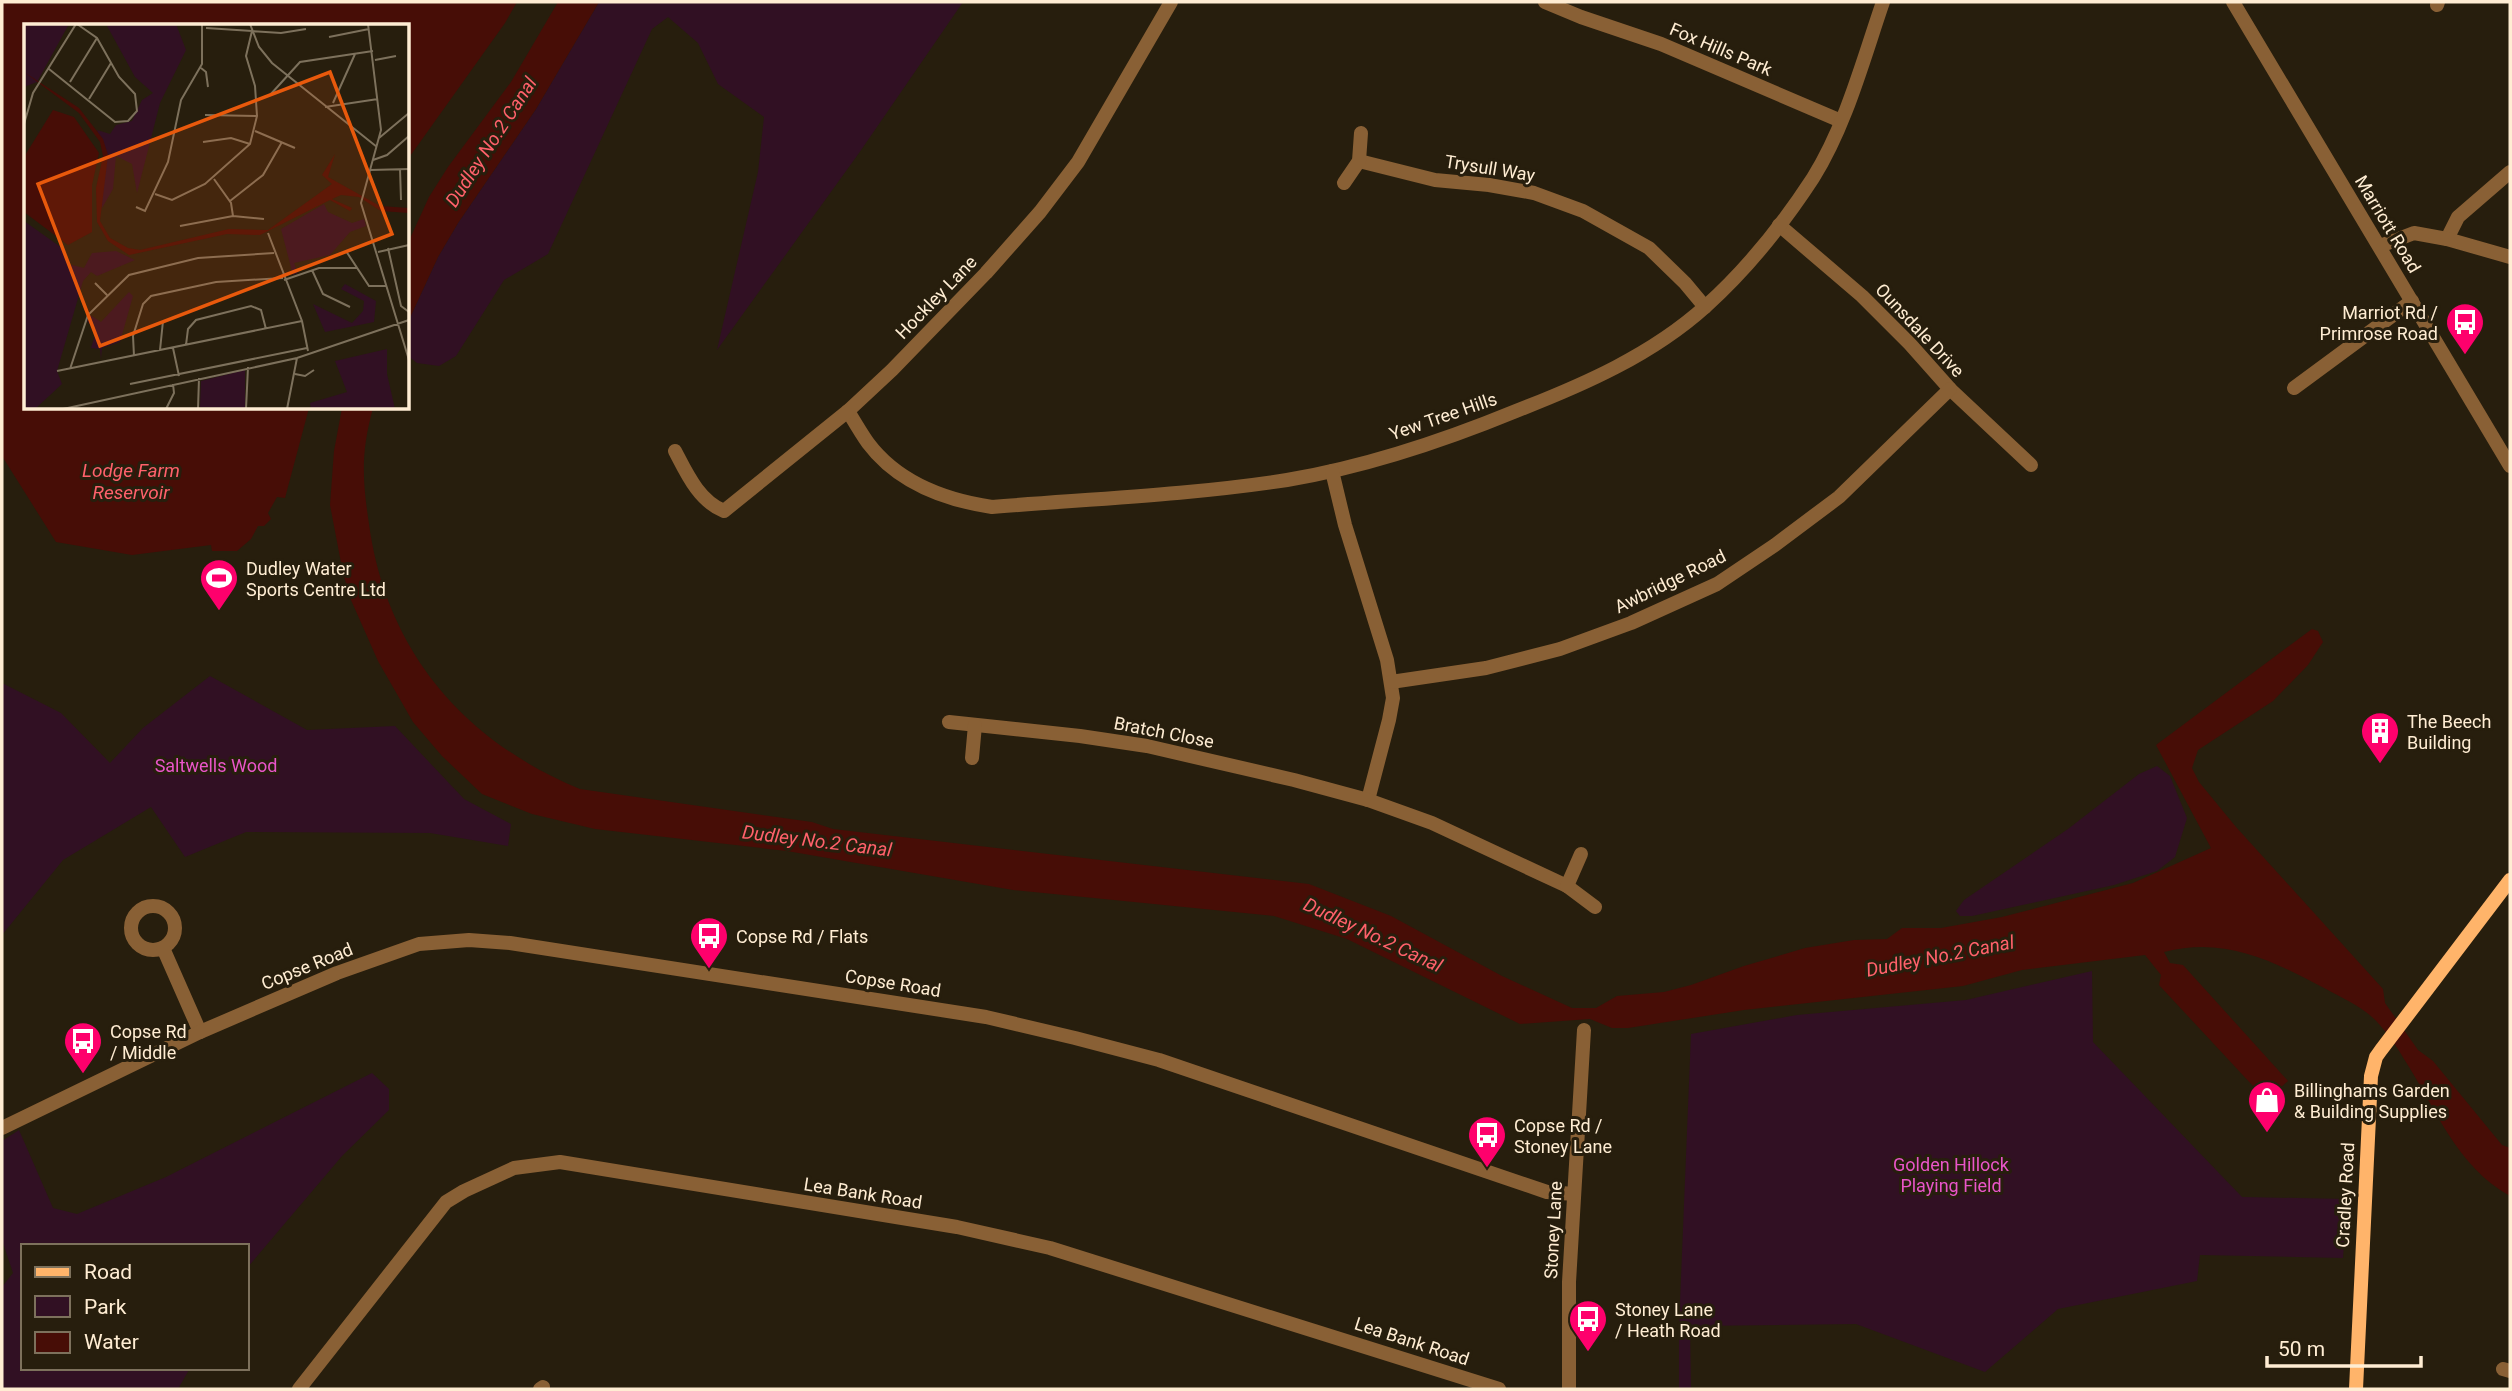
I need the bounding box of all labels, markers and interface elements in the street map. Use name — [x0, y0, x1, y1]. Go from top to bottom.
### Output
street label: Fox Hills Park — [1667, 18, 1776, 80]
inset map — [24, 24, 410, 410]
water label: Dudley No.2 Canal — [440, 72, 542, 211]
street label: Trysull Way — [1443, 150, 1537, 186]
street label: Marriott Road — [2351, 171, 2425, 277]
street label: Hockley Lane — [891, 251, 981, 343]
street label: Ounsdale Drive — [1871, 279, 1969, 381]
bus stop icon: Marriot Rd / Primrose Road — [2444, 301, 2486, 356]
place label: Marriot Rd / Primrose Road — [2320, 302, 2438, 344]
street label: Yew Tree Hills — [1387, 388, 1499, 444]
water label: Lodge Farm Reservoir — [82, 459, 180, 504]
street label: Awbridge Road — [1611, 545, 1729, 617]
sports icon: Dudley Water Sports Centre Ltd — [198, 557, 240, 612]
place label: Dudley Water Sports Centre Ltd — [246, 558, 386, 600]
building icon: The Beech Building — [2359, 710, 2401, 765]
place label: The Beech Building — [2407, 711, 2491, 753]
street label: Bratch Close — [1112, 712, 1216, 752]
park label: Saltwells Wood — [155, 755, 277, 776]
water label: Dudley No.2 Canal — [741, 820, 894, 862]
water label: Dudley No.2 Canal — [1300, 893, 1446, 977]
bus stop icon: Copse Rd / Flats — [688, 915, 730, 970]
place label: Copse Rd / Flats — [736, 926, 868, 947]
water label: Dudley No.2 Canal — [1864, 930, 2017, 982]
street label: Copse Road — [258, 938, 356, 994]
street label: Copse Road — [844, 965, 942, 1001]
bus stop icon: Copse Rd / Middle — [62, 1020, 104, 1075]
place label: Copse Rd / Middle — [110, 1021, 187, 1063]
shop icon: Billinghams Garden & Building Supplies — [2246, 1079, 2288, 1134]
place label: Billinghams Garden & Building Supplies — [2294, 1080, 2450, 1122]
bus stop icon: Copse Rd / Stoney Lane — [1466, 1114, 1508, 1169]
place label: Copse Rd / Stoney Lane — [1514, 1115, 1612, 1157]
street label: Cradley Road — [2332, 1142, 2358, 1248]
park label: Golden Hillock Playing Field — [1893, 1154, 2010, 1196]
street label: Lea Bank Road — [802, 1173, 924, 1213]
street label: Stoney Lane — [1540, 1181, 1566, 1279]
legend — [21, 1244, 248, 1370]
text: Road — [84, 1260, 132, 1284]
text: Park — [84, 1295, 127, 1319]
bus stop icon: Stoney Lane / Heath Road — [1567, 1298, 1609, 1353]
place label: Stoney Lane / Heath Road — [1615, 1299, 1721, 1341]
street label: Lea Bank Road — [1352, 1313, 1472, 1369]
scale bar — [2267, 1324, 2421, 1368]
text: Water — [84, 1330, 139, 1354]
text: 50 m — [2278, 1337, 2325, 1361]

